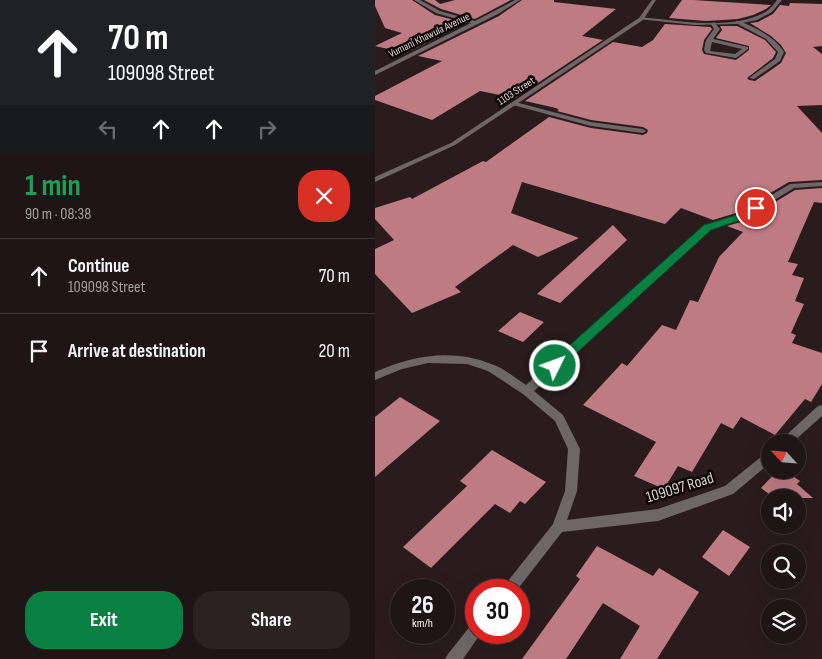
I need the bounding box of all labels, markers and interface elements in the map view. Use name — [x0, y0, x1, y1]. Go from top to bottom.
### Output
street label: Vumani Khawula Avenue — [386, 10, 472, 60]
text: 70 m — [108, 17, 168, 60]
icon: ahead — [25, 20, 90, 85]
text: 109098 Street — [108, 60, 214, 87]
street label: 1103 Street — [495, 74, 538, 108]
icon: left — [94, 115, 122, 143]
icon: ahead — [147, 115, 175, 143]
icon: ahead — [200, 115, 228, 143]
icon: right — [253, 115, 281, 143]
text: 1 min — [25, 168, 81, 204]
button: close — [298, 170, 350, 222]
pin — [735, 187, 777, 229]
icon: arrive — [742, 194, 770, 222]
text: 90 m · 08:38 — [25, 205, 91, 224]
text: Continue — [68, 255, 129, 278]
icon: ahead — [25, 262, 53, 290]
text: 70 m — [319, 265, 350, 288]
text: 109098 Street — [68, 278, 145, 297]
icon: arrive — [25, 337, 53, 365]
position arrow — [528, 339, 580, 391]
text: Arrive at destination — [68, 340, 206, 363]
text: 20 m — [318, 340, 350, 363]
north arrow — [761, 434, 806, 479]
map controls — [761, 434, 806, 644]
street label: 109097 Road — [644, 469, 716, 507]
button: sound — [761, 489, 806, 534]
button: search — [761, 544, 806, 589]
speed limit sign: 30 — [465, 579, 530, 644]
text: 26 — [411, 590, 434, 621]
button: Exit — [25, 591, 183, 649]
button: Share — [193, 591, 350, 649]
button: layers — [761, 599, 806, 644]
text: km/h — [412, 616, 433, 631]

